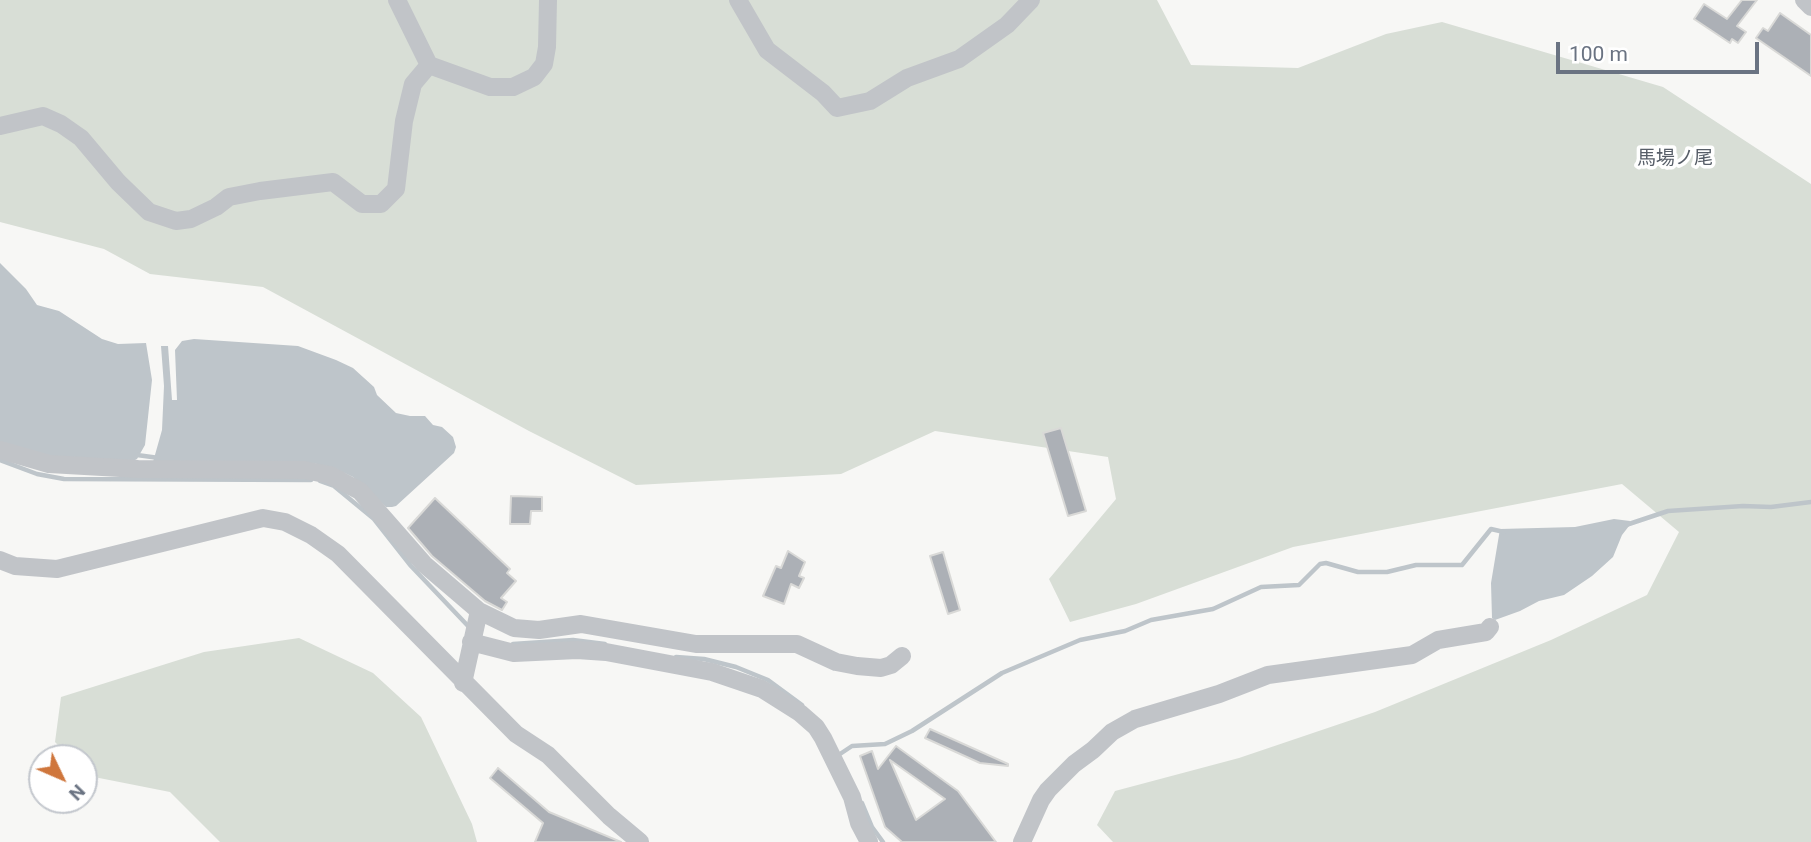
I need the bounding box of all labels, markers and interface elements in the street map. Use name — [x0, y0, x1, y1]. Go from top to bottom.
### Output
scale bar — [1559, 28, 1762, 72]
text: 100 m — [1569, 42, 1628, 66]
district label: 馬場ノ尾 — [1637, 148, 1713, 170]
north arrow — [28, 744, 98, 814]
text: N — [64, 780, 90, 805]

